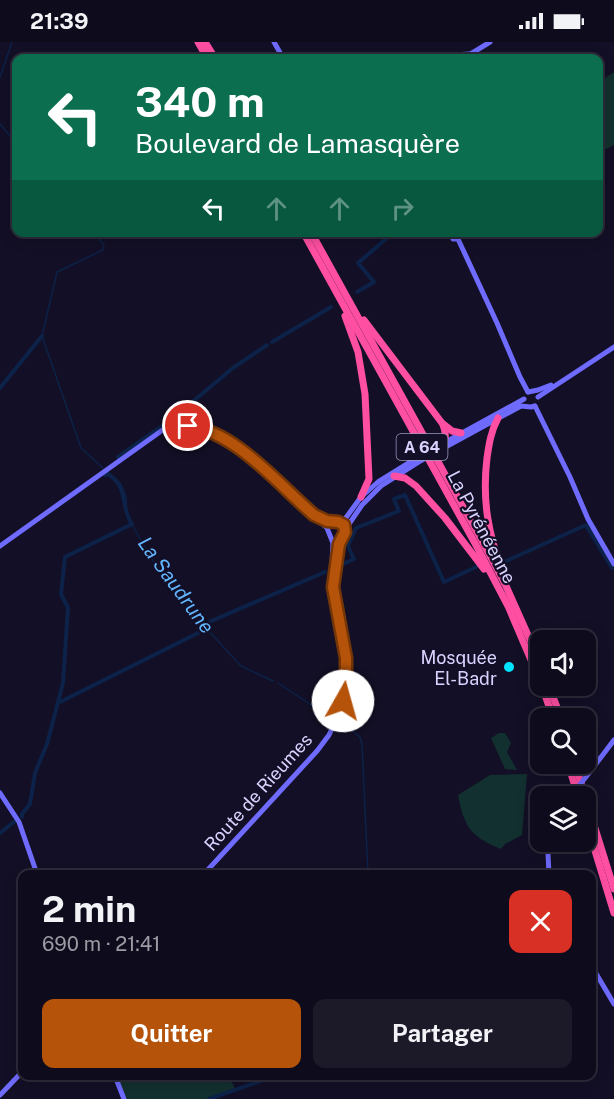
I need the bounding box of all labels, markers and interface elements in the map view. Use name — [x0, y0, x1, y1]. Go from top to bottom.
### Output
text: 21:39 — [30, 8, 88, 34]
text: 340 m — [135, 77, 265, 126]
icon: left — [36, 78, 114, 156]
text: Boulevard de Lamasquère — [135, 127, 460, 159]
icon: left — [197, 192, 230, 225]
icon: ahead — [260, 192, 293, 225]
icon: ahead — [323, 192, 356, 225]
icon: right — [386, 192, 419, 225]
pin — [162, 400, 213, 451]
icon: arrive — [171, 409, 204, 442]
road number: A 64 — [396, 434, 448, 460]
street label: La Pyrénéenne — [443, 467, 521, 587]
water label: La Saudrune — [133, 532, 219, 638]
map controls — [530, 630, 596, 852]
button: sound — [530, 630, 596, 696]
place label: Mosquée El-Badr — [420, 647, 497, 689]
marker: Mosquée El-Badr — [502, 660, 516, 674]
position arrow — [311, 669, 375, 733]
button: search — [530, 708, 596, 774]
street label: Route de Rieumes — [200, 729, 316, 855]
button: layers — [530, 786, 596, 852]
text: 2 min — [42, 888, 136, 930]
button: close — [509, 890, 572, 953]
text: 690 m · 21:41 — [42, 932, 160, 956]
button: Quitter — [42, 999, 301, 1068]
button: Partager — [313, 999, 572, 1068]

